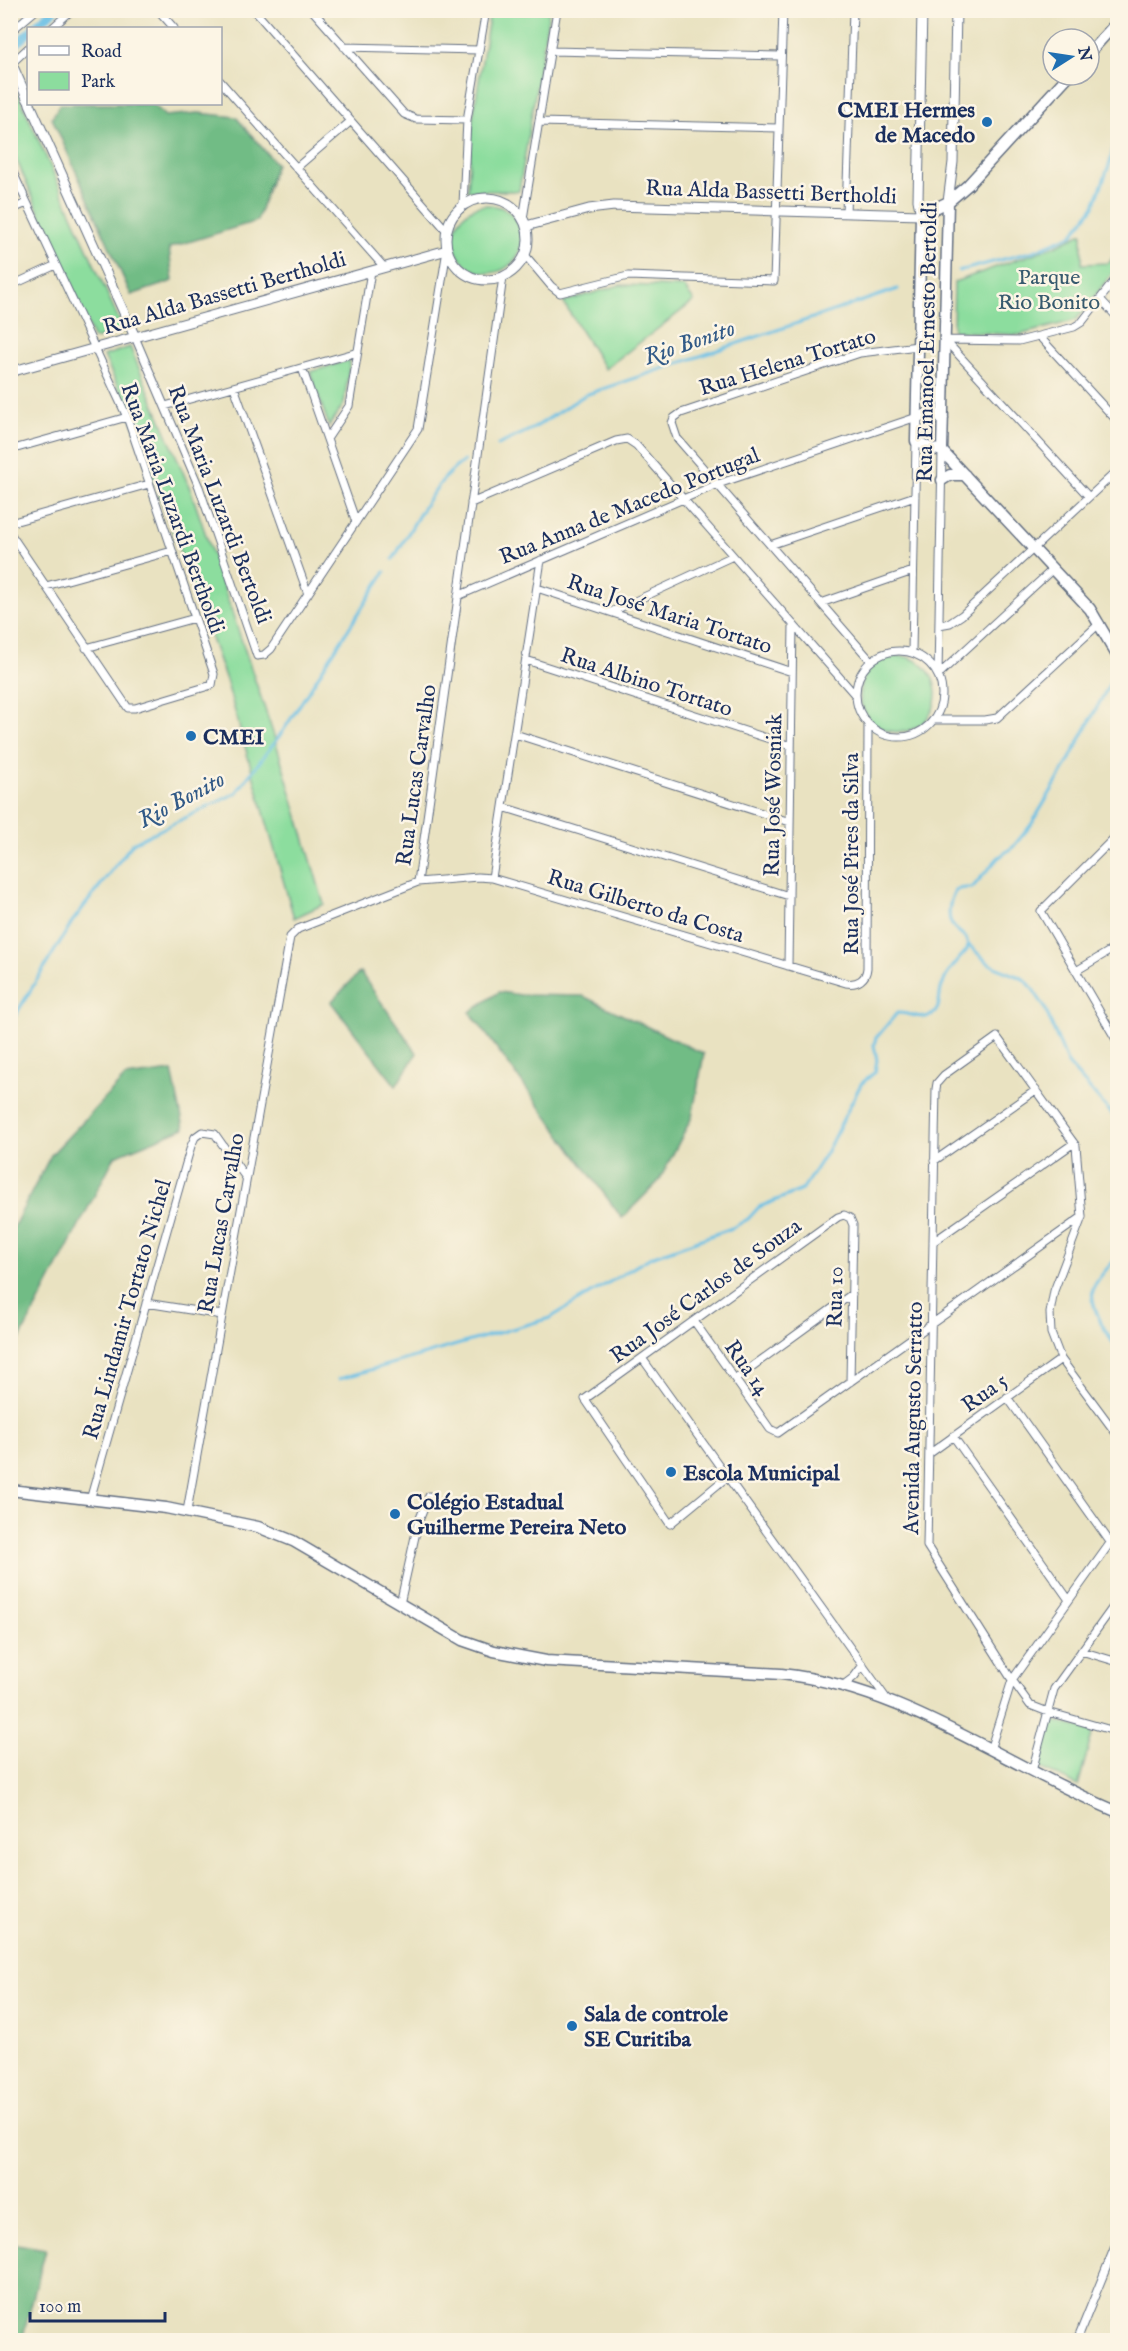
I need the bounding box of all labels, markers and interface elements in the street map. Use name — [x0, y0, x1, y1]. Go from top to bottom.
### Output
legend — [27, 27, 222, 105]
north arrow — [1041, 27, 1101, 87]
text: Road — [81, 41, 122, 64]
text: N — [1072, 44, 1095, 63]
text: Park — [81, 71, 116, 94]
place label: CMEI Hermes de Macedo — [838, 97, 975, 150]
marker: CMEI Hermes de Macedo — [980, 115, 994, 129]
street label: Rua Alda Bassetti Bertholdi — [645, 175, 897, 211]
street label: Rua Emanoel Ernesto Bertoldi — [912, 201, 944, 483]
street label: Rua Alda Bassetti Bertholdi — [100, 246, 350, 342]
park label: Parque Rio Bonito — [998, 264, 1100, 317]
water label: Rio Bonito — [640, 313, 739, 373]
street label: Rua Helena Tortato — [696, 323, 880, 403]
street label: Rua Maria Luzardi Bertholdi — [114, 379, 231, 638]
street label: Rua Maria Luzardi Bertoldi — [161, 381, 278, 628]
street label: Rua Anna de Macedo Portugal — [495, 442, 764, 572]
street label: Rua José Maria Tortato — [563, 569, 776, 661]
street label: Rua Albino Tortato — [557, 642, 736, 724]
street label: Rua Lucas Carvalho — [390, 683, 444, 868]
street label: Rua José Wosniak — [759, 713, 789, 877]
place label: CMEI — [203, 724, 265, 752]
marker: CMEI — [184, 729, 198, 743]
street label: Rua José Pires da Silva — [838, 752, 866, 955]
water label: Rio Bonito — [133, 764, 231, 836]
street label: Rua Gilberto da Costa — [544, 864, 748, 950]
street label: Rua Lucas Carvalho — [192, 1131, 252, 1316]
street label: Rua Lindamir Tortato Nichel — [77, 1176, 179, 1443]
street label: Rua José Carlos de Souza — [605, 1213, 808, 1370]
street label: Rua 10 — [821, 1266, 851, 1328]
street label: Avenida Augusto Serratto — [898, 1301, 930, 1536]
street label: Rua 14 — [717, 1335, 776, 1401]
street label: Rua 5 — [957, 1367, 1014, 1420]
place label: Escola Municipal — [683, 1460, 841, 1488]
marker: Escola Municipal — [664, 1465, 678, 1479]
place label: Colégio Estadual Guilherme Pereira Neto — [407, 1489, 626, 1542]
marker: Colégio Estadual Guilherme Pereira Neto — [388, 1507, 402, 1521]
place label: Sala de controle SE Curitiba — [584, 2001, 728, 2054]
marker: Sala de controle SE Curitiba — [565, 2019, 579, 2033]
scale bar — [30, 2285, 165, 2323]
text: 100 m — [39, 2296, 81, 2319]

